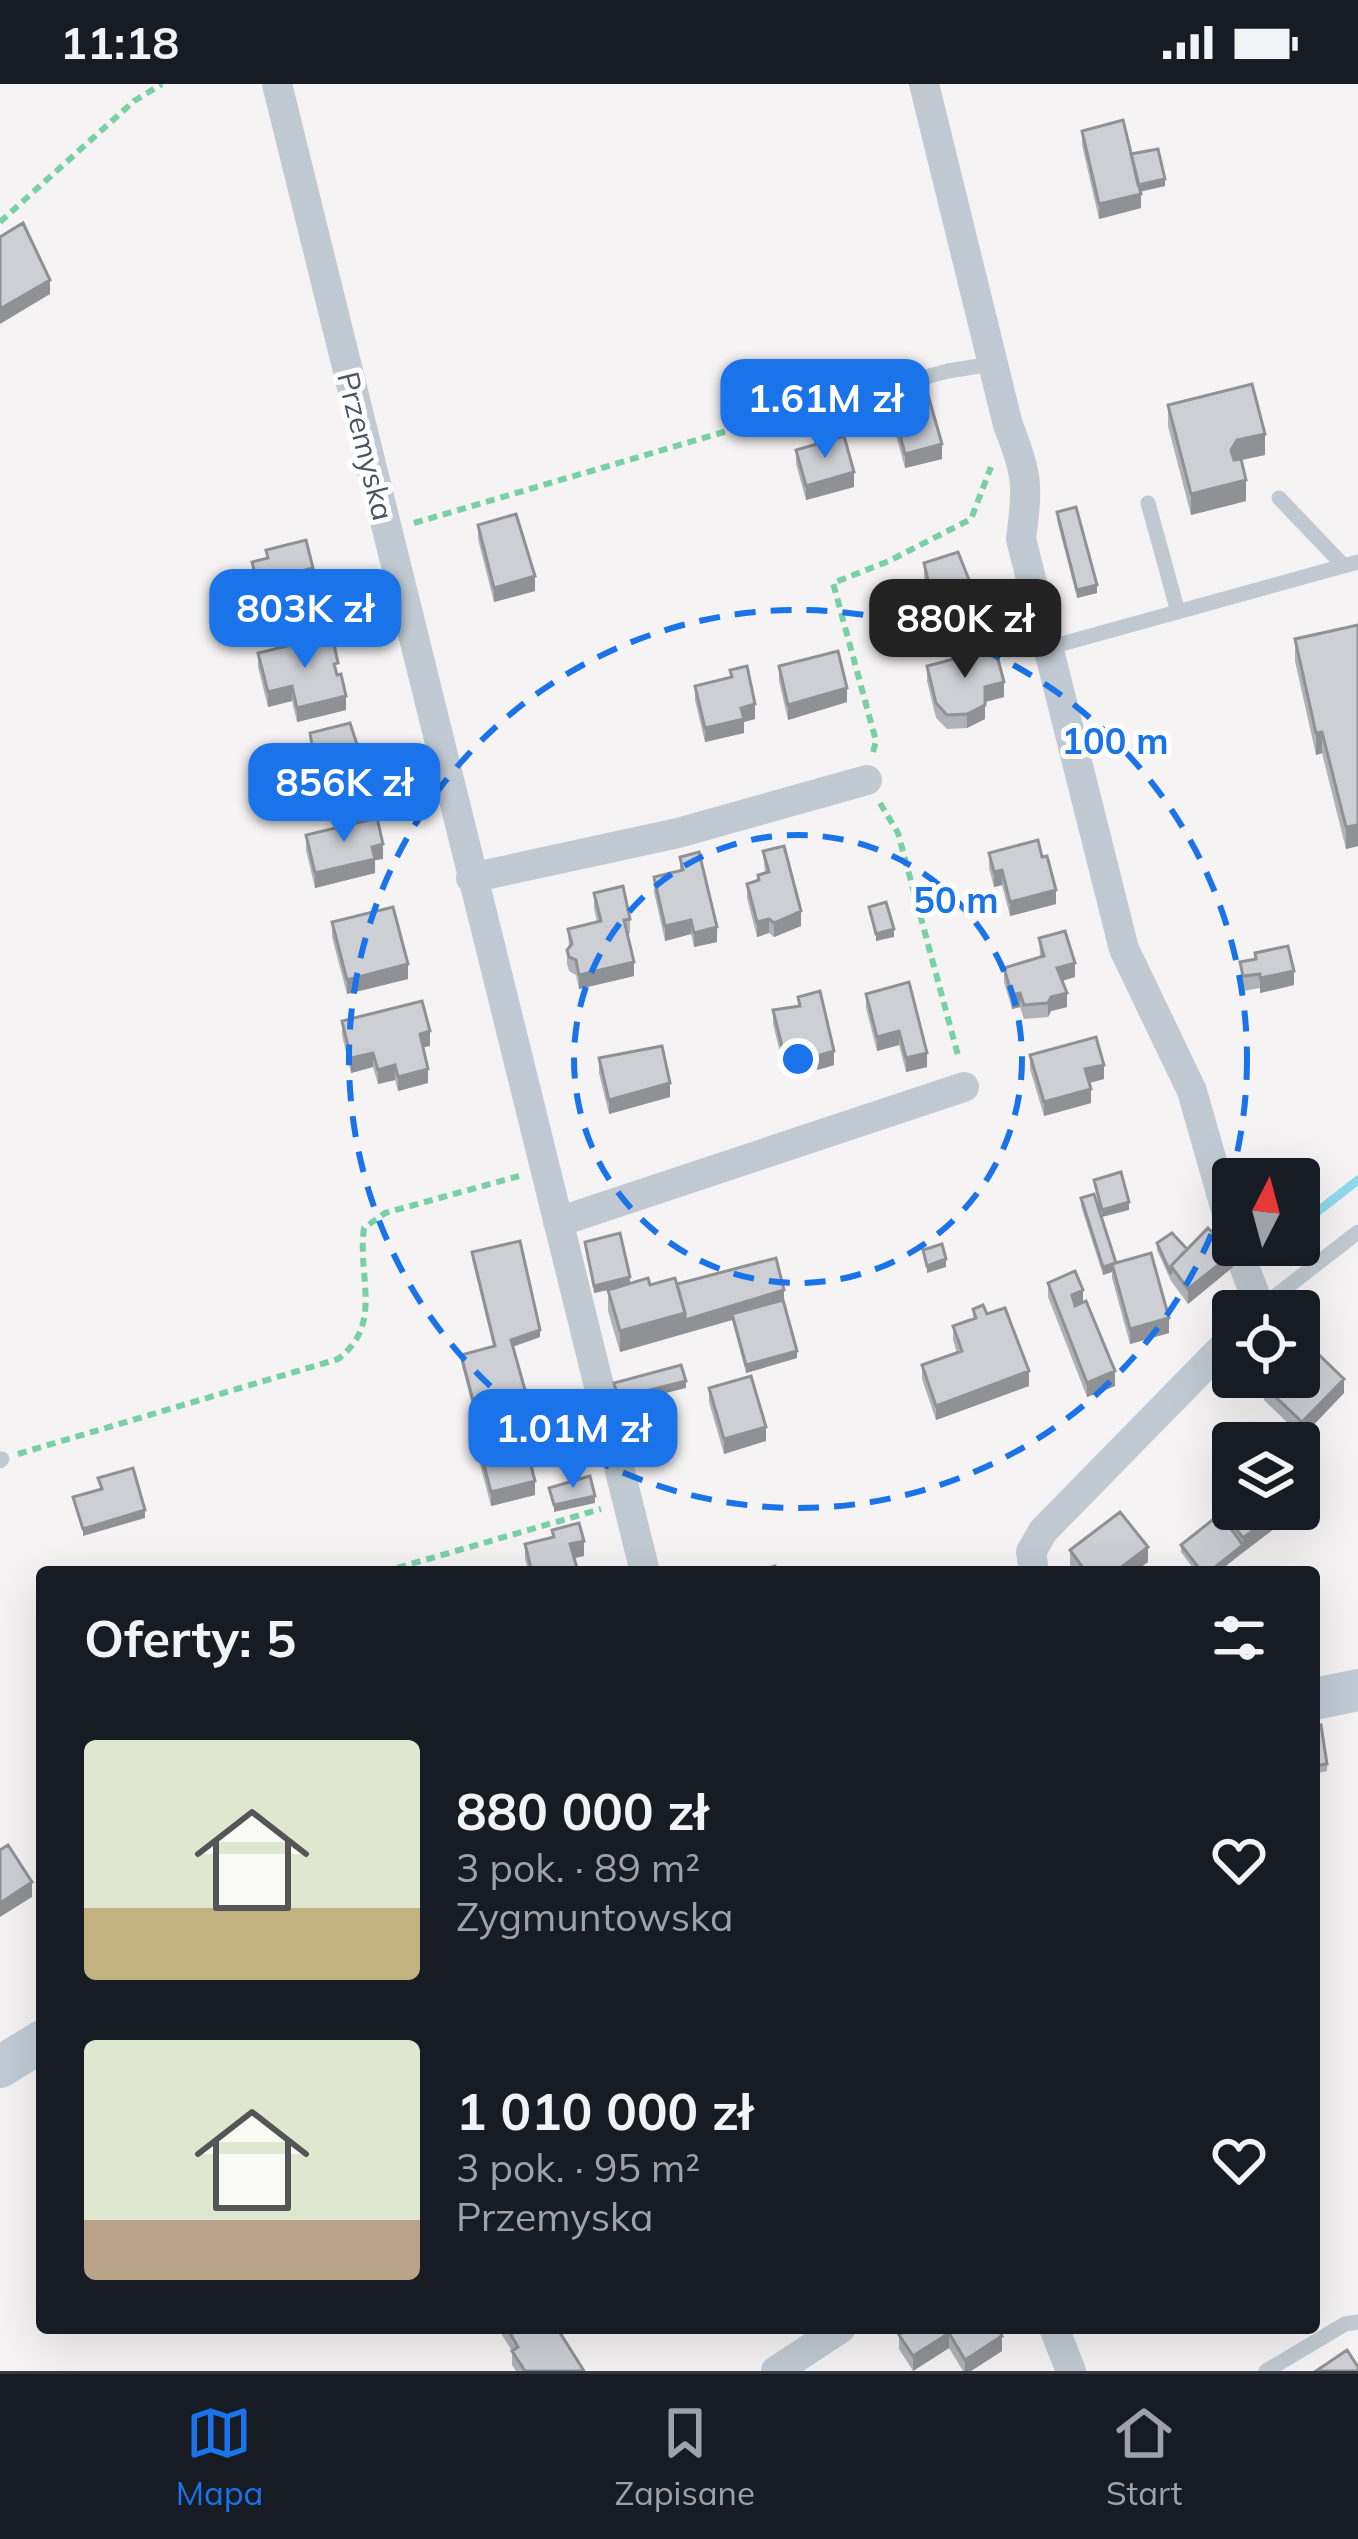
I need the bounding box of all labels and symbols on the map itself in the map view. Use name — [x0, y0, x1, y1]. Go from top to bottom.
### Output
pin: 1.61M zł — [701, 359, 949, 461]
street label: Przemyska — [329, 368, 403, 524]
pin: 803K zł — [194, 569, 416, 671]
pin: 880K zł — [854, 579, 1076, 681]
text: 100 m — [1061, 718, 1169, 763]
pin: 856K zł — [233, 743, 455, 845]
text: 50 m — [913, 877, 999, 922]
centre of rings — [777, 1038, 819, 1080]
north arrow — [1212, 1158, 1320, 1266]
pin: 1.01M zł — [449, 1389, 697, 1491]

